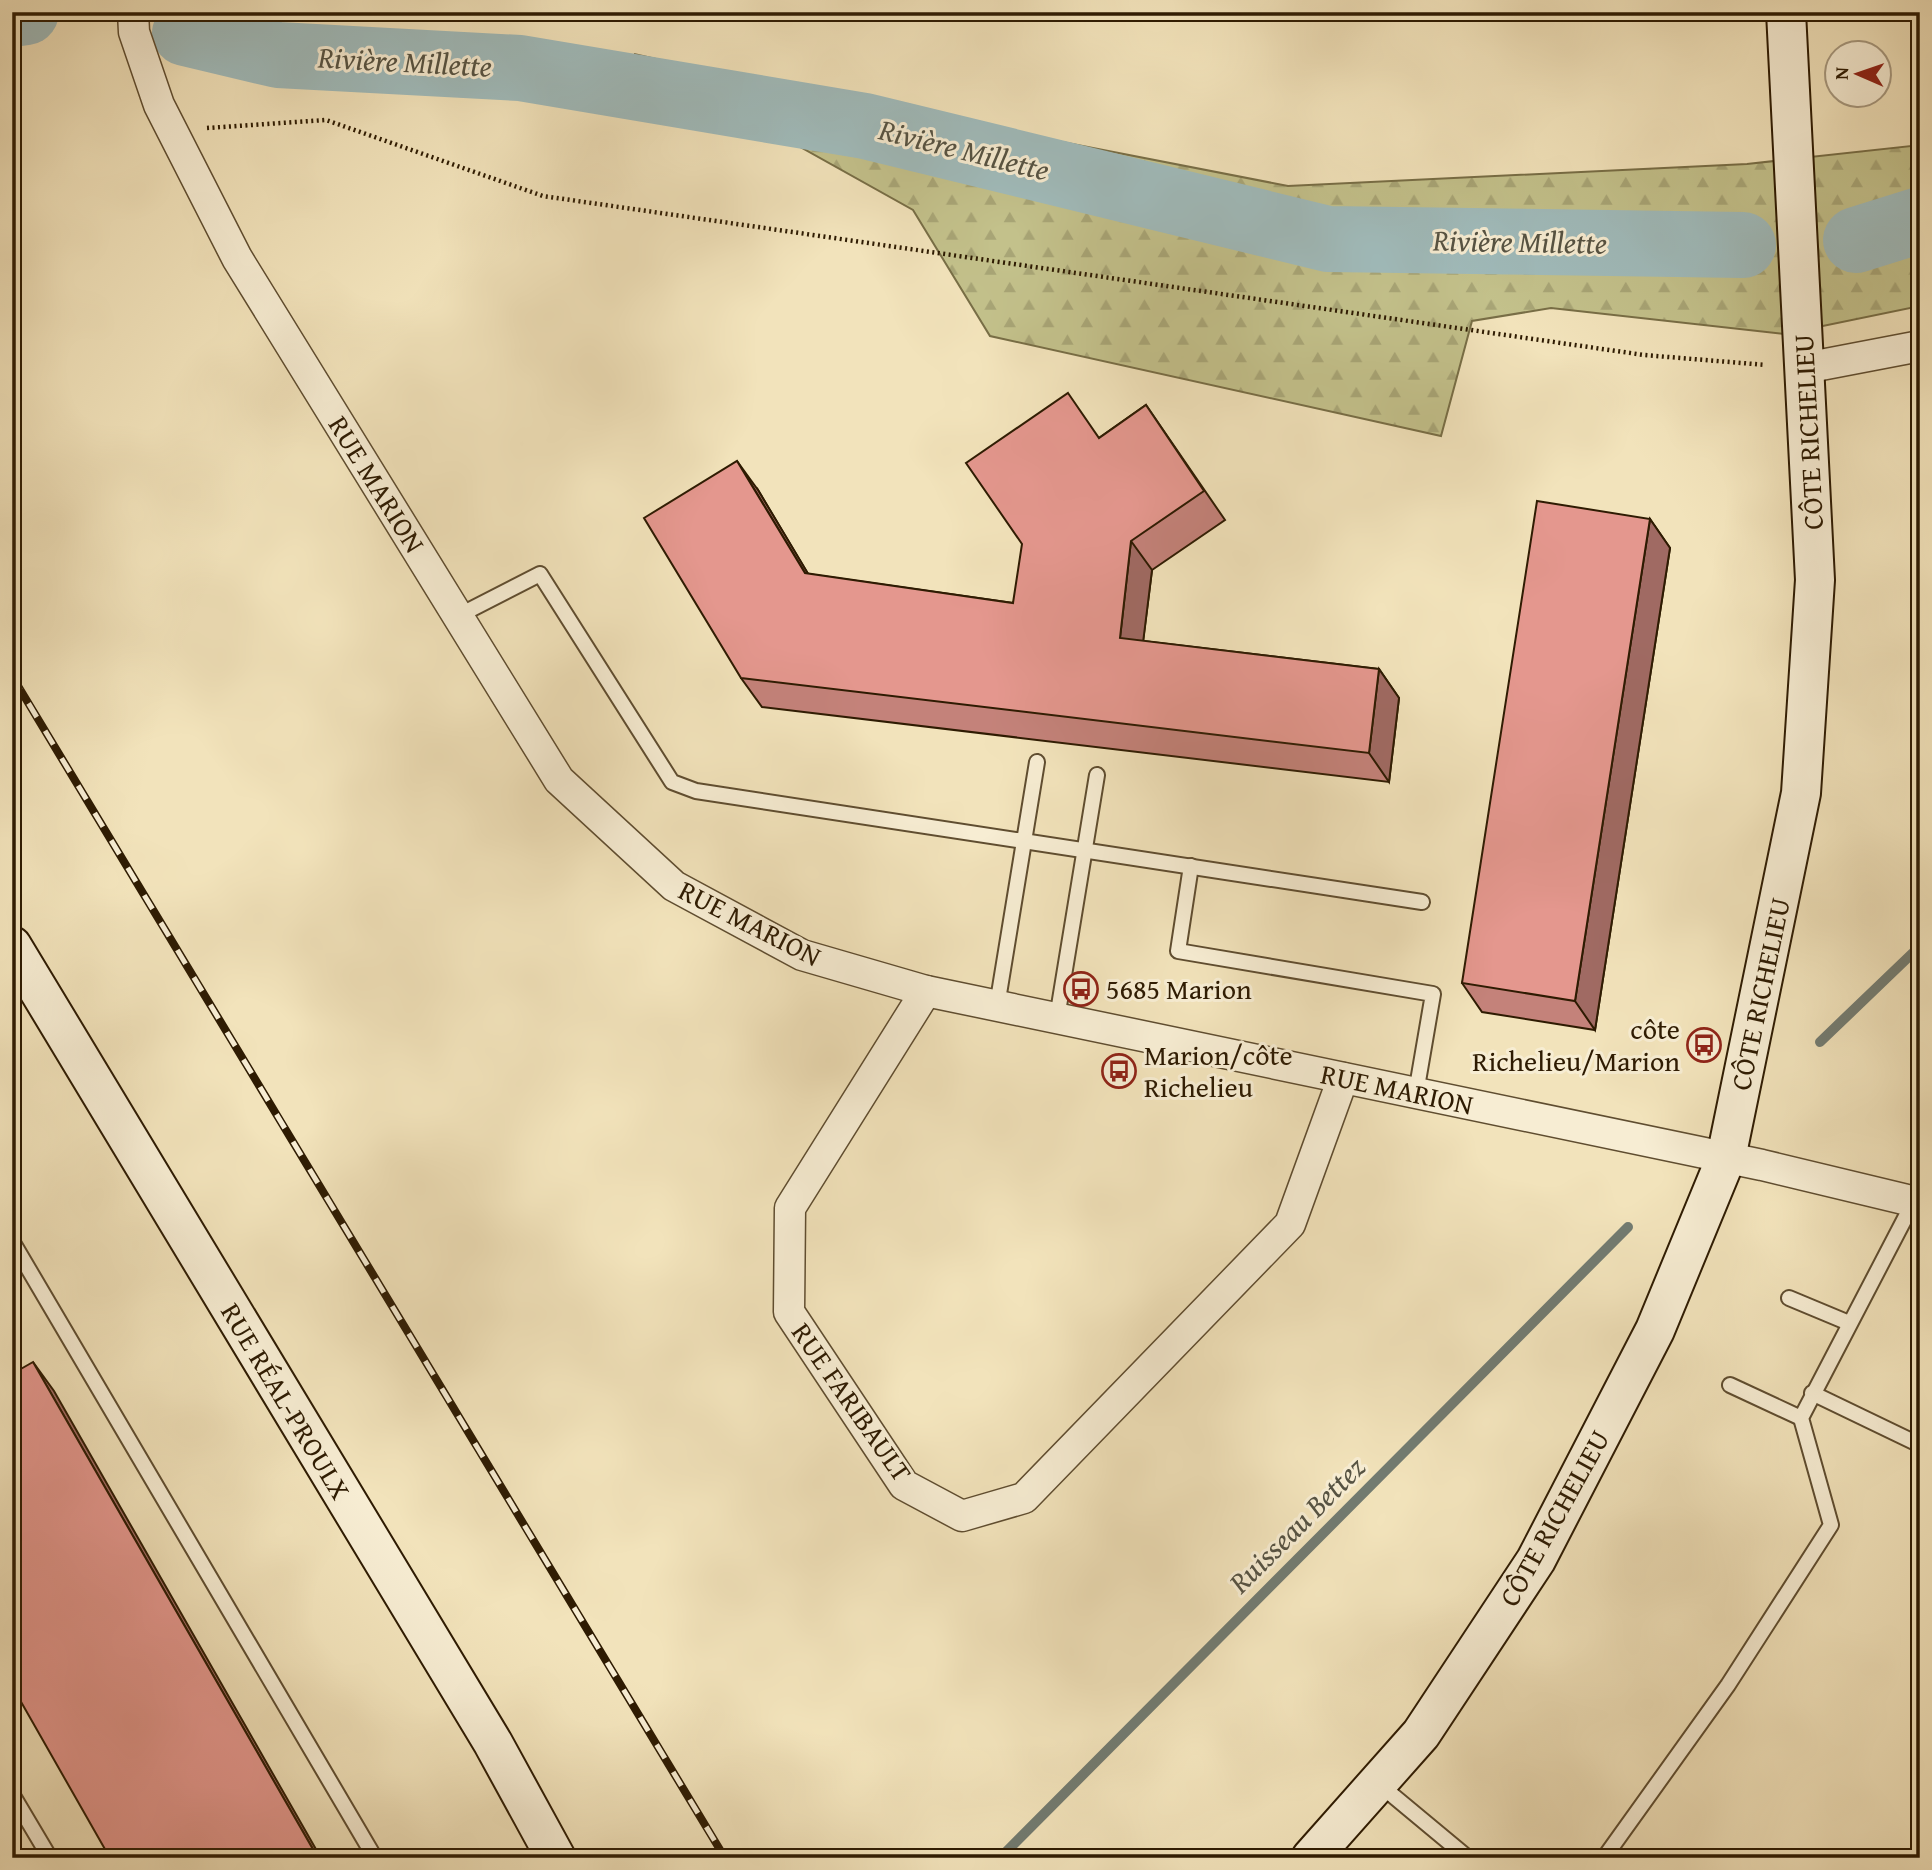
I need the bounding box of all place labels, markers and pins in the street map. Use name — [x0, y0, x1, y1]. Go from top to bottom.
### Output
place label: 5685 Marion — [1106, 968, 1252, 1009]
bus stop icon: 5685 Marion — [1062, 970, 1100, 1008]
place label: côte Richelieu/Marion — [1472, 1008, 1680, 1081]
bus stop icon: côte Richelieu/Marion — [1685, 1026, 1723, 1064]
place label: Marion/côte Richelieu — [1144, 1034, 1293, 1107]
bus stop icon: Marion/côte Richelieu — [1100, 1052, 1138, 1090]

